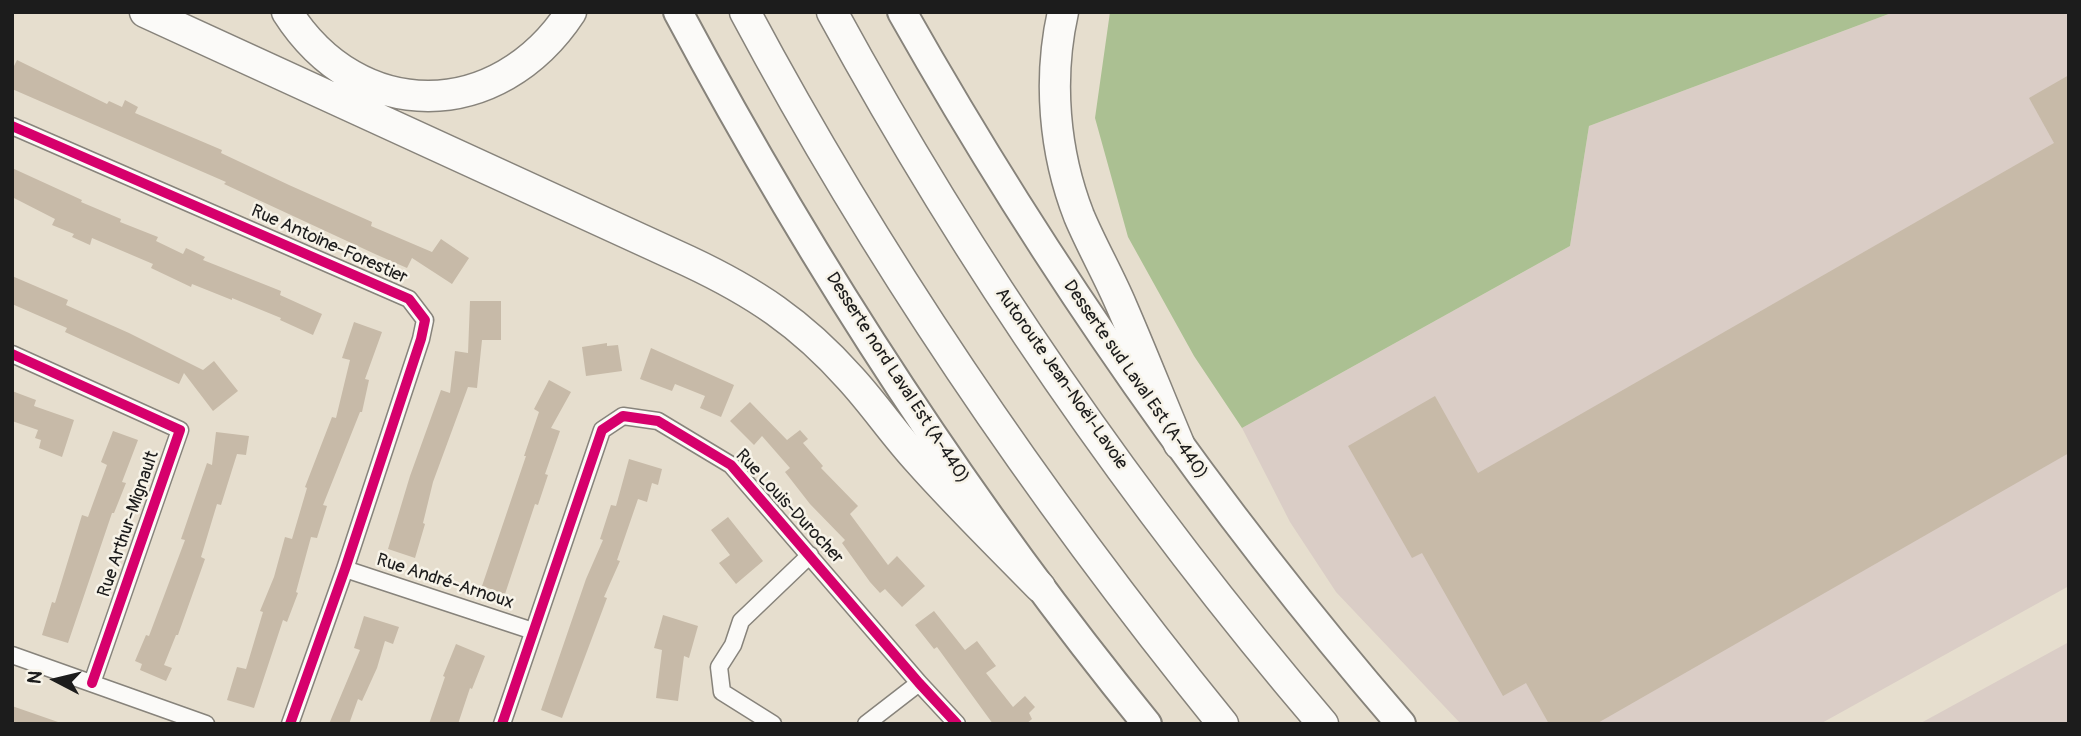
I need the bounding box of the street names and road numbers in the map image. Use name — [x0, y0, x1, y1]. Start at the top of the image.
street label: Rue Antoine-Forestier — [247, 201, 411, 289]
street label: Desserte nord Laval Est (A-440) — [821, 269, 973, 487]
street label: Desserte sud Laval Est (A-440) — [1058, 277, 1212, 483]
street label: Autoroute Jean-Noël-Lavoie — [990, 284, 1132, 474]
street label: Rue Louis-Durocher — [730, 445, 848, 569]
street label: Rue Arthur-Mignault — [94, 448, 164, 600]
street label: Rue André-Arnoux — [374, 550, 516, 614]

